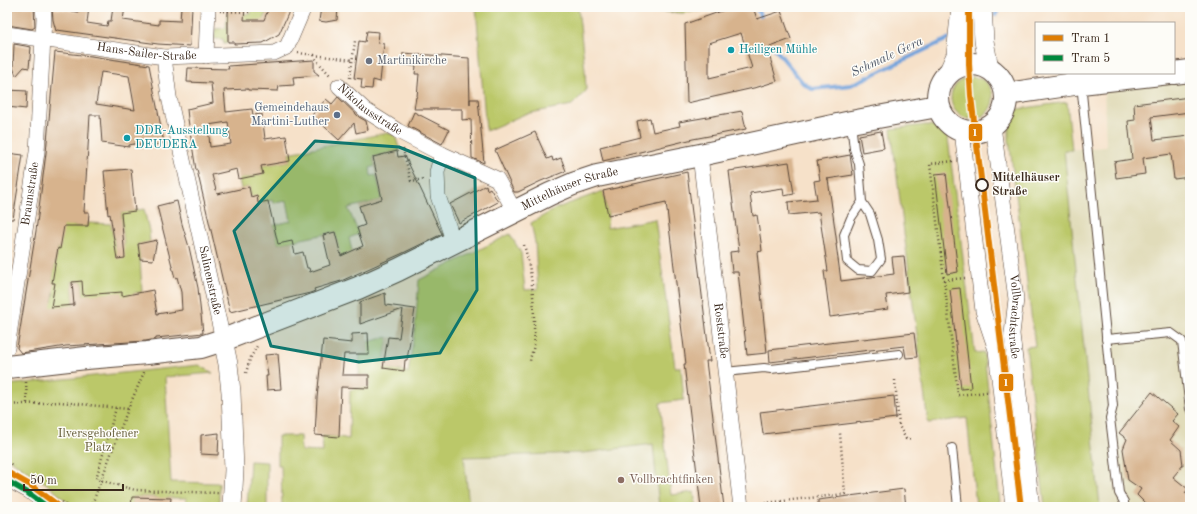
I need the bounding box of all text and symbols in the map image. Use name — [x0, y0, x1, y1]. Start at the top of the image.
legend — [1035, 22, 1175, 74]
text: Tram 1 — [1071, 33, 1110, 45]
water label: Schmale Gera — [849, 35, 925, 79]
street label: Hans-Sailer-Straße — [96, 41, 197, 63]
place label: Heiligen Mühle — [739, 44, 818, 56]
marker: Heiligen Mühle — [726, 45, 736, 55]
text: Tram 5 — [1071, 52, 1110, 65]
place label: Martinikirche — [377, 55, 447, 67]
marker: Martinikirche — [364, 56, 374, 66]
street label: Nikolausstraße — [335, 82, 404, 138]
place label: Gemeindehaus Martini-Luther — [251, 102, 329, 128]
marker: Gemeindehaus Martini-Luther — [332, 110, 342, 120]
line badge: 1 — [968, 123, 983, 142]
place label: DDR-Ausstellung DEUDERA — [135, 125, 229, 151]
text: 1 — [972, 128, 978, 139]
marker: DDR-Ausstellung DEUDERA — [122, 133, 132, 143]
street label: Braunstraße — [20, 161, 41, 226]
street label: Mittelhäuser Straße — [520, 166, 620, 213]
place label: Mittelhäuser Straße — [992, 172, 1060, 198]
marker: Mittelhäuser Straße — [975, 178, 989, 192]
street label: Salinenstraße — [196, 244, 223, 316]
street label: Vollbrachtstraße — [1006, 273, 1022, 360]
street label: Roststraße — [711, 302, 730, 360]
line badge: 1 — [998, 373, 1014, 392]
text: 1 — [1003, 378, 1009, 389]
park label: Ilversgehofener Platz — [58, 428, 138, 454]
scale bar — [24, 466, 123, 492]
text: 50 m — [30, 474, 57, 487]
place label: Vollbrachtfinken — [629, 474, 714, 486]
marker: Vollbrachtfinken — [616, 475, 626, 485]

